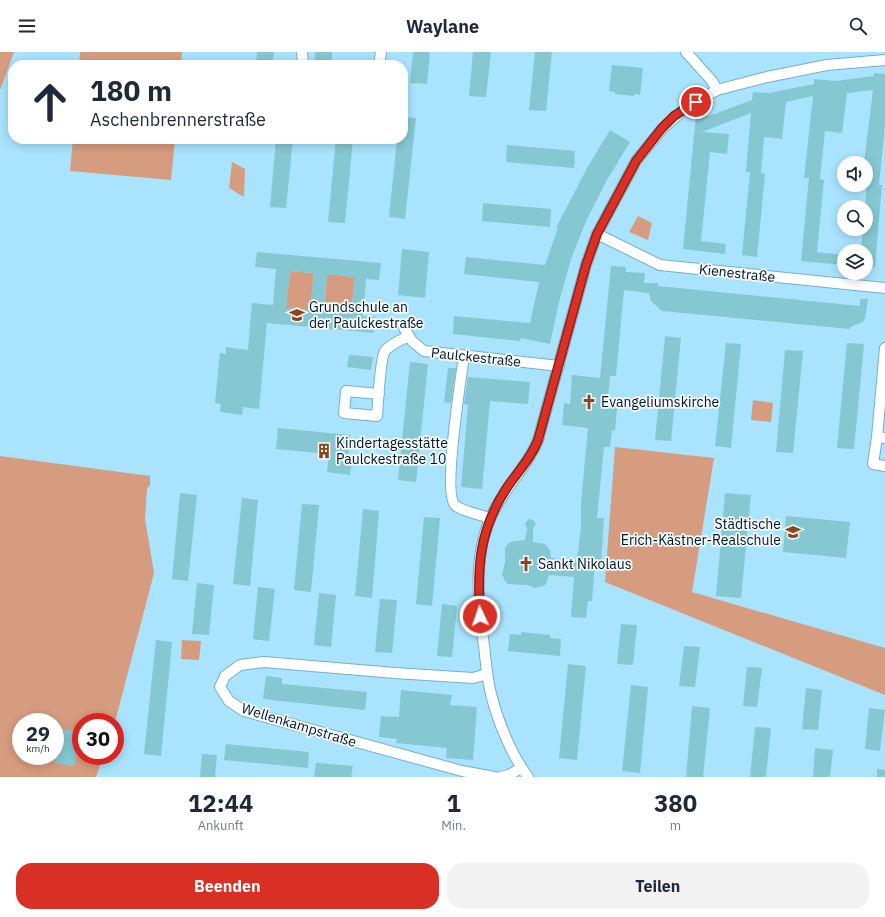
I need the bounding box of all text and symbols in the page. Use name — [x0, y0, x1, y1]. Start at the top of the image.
icon: menu — [16, 15, 38, 37]
text: Waylane — [406, 15, 479, 38]
icon: search — [847, 15, 869, 37]
text: 180 m — [90, 72, 172, 109]
icon: ahead — [24, 76, 76, 128]
pin — [679, 85, 713, 119]
icon: arrive — [685, 91, 707, 113]
text: Aschenbrennerstraße — [90, 108, 266, 131]
map controls — [837, 156, 873, 280]
button: sound — [837, 156, 873, 192]
button: search — [837, 200, 873, 236]
button: layers — [837, 244, 873, 280]
street label: Kienestraße — [698, 260, 776, 286]
place label: Grundschule an der Paulckestraße — [309, 298, 424, 332]
school or university icon: Grundschule an der Paulckestraße — [288, 306, 306, 324]
street label: Paulckestraße — [430, 343, 522, 371]
church icon: Evangeliumskirche — [580, 393, 598, 411]
place label: Evangeliumskirche — [601, 393, 720, 411]
place label: Kindertagesstätte Paulckestraße 10 — [336, 434, 448, 468]
building icon: Kindertagesstätte Paulckestraße 10 — [315, 442, 333, 460]
place label: Städtische Erich-Kästner-Realschule — [621, 515, 781, 549]
school or university icon: Städtische Erich-Kästner-Realschule — [784, 523, 802, 541]
church icon: Sankt Nikolaus — [517, 555, 535, 573]
place label: Sankt Nikolaus — [538, 555, 632, 573]
position arrow — [459, 595, 501, 637]
street label: Wellenkampstraße — [239, 699, 359, 751]
speed limit sign: 30 — [72, 713, 124, 765]
text: 29 — [26, 720, 50, 747]
text: km/h — [26, 742, 50, 755]
text: 12:44 — [188, 787, 253, 819]
text: 1 — [446, 787, 461, 819]
text: 380 — [654, 787, 697, 819]
text: Ankunft — [198, 817, 244, 834]
text: Min. — [441, 817, 466, 834]
text: m — [670, 817, 681, 834]
button: Beenden — [16, 863, 439, 909]
button: Teilen — [447, 863, 869, 909]

